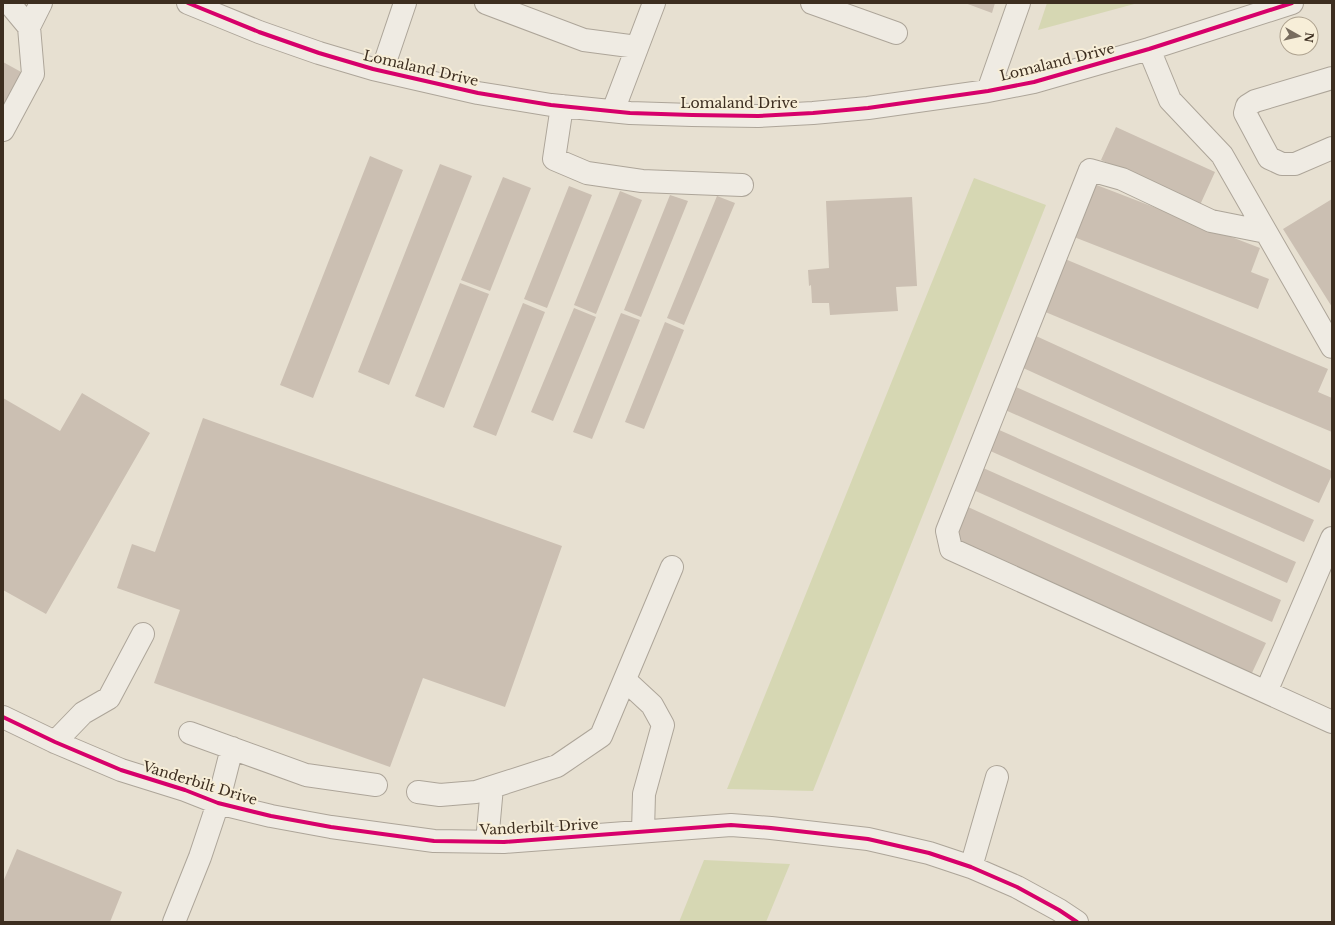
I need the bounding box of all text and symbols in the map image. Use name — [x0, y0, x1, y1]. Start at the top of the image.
north arrow — [1279, 16, 1319, 56]
text: N — [1301, 31, 1317, 44]
street label: Lomaland Drive — [998, 39, 1116, 85]
street label: Lomaland Drive — [362, 46, 480, 90]
street label: Lomaland Drive — [680, 94, 798, 112]
street label: Vanderbilt Drive — [140, 757, 260, 809]
street label: Vanderbilt Drive — [478, 815, 599, 839]

